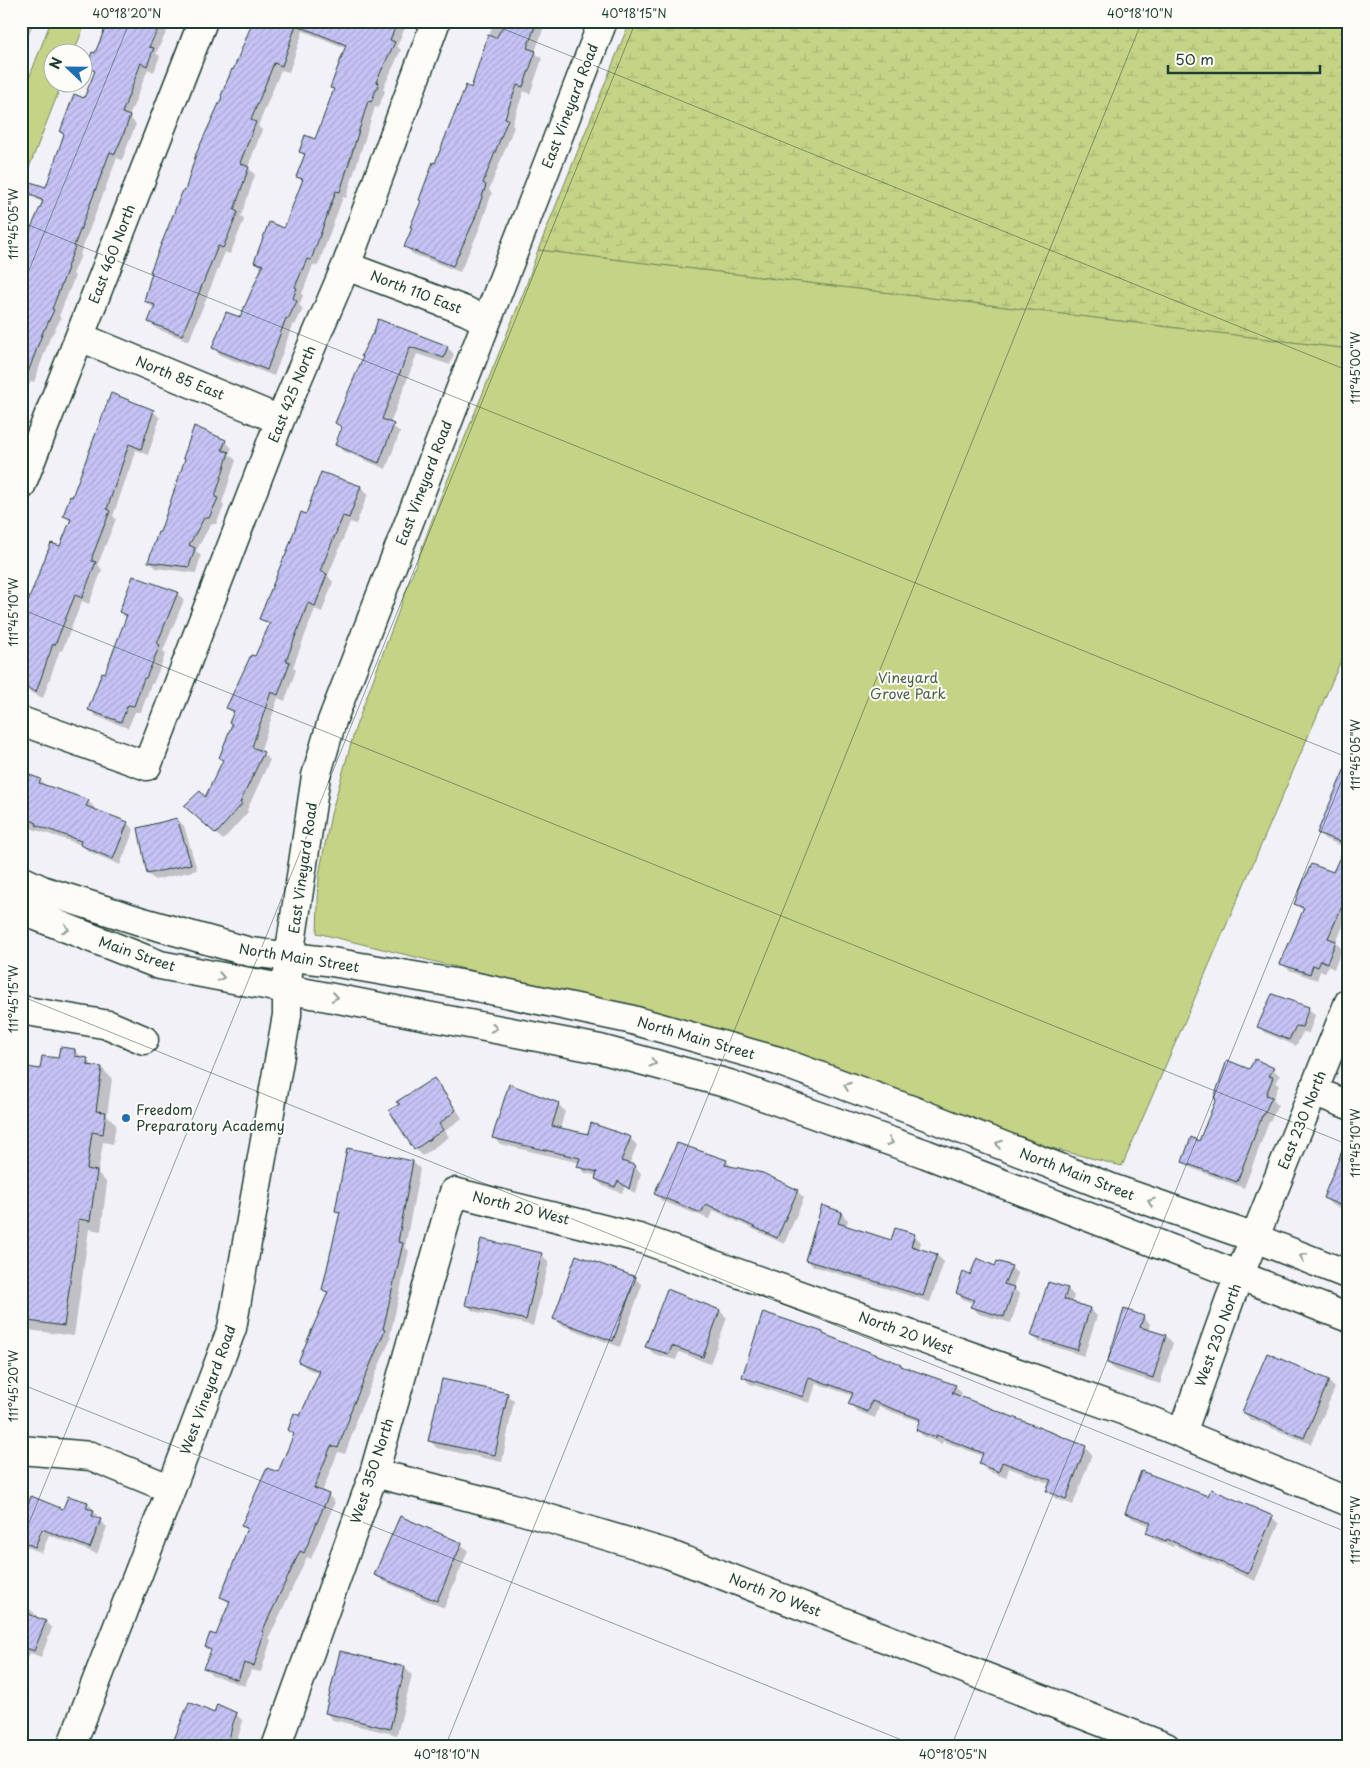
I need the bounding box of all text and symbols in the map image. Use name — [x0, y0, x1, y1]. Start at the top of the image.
text: 40°18'20"N — [92, 4, 162, 22]
text: 40°18'15"N — [601, 4, 667, 22]
text: 40°18'10"N — [1107, 4, 1173, 22]
street label: East Vineyard Road — [536, 40, 603, 171]
north arrow — [42, 42, 92, 92]
scale bar — [1168, 42, 1320, 74]
text: 50 m — [1175, 47, 1214, 70]
text: N — [44, 54, 67, 72]
text: 111°45'05"W — [4, 188, 22, 260]
street label: East 460 North — [83, 201, 140, 307]
street label: North 110 East — [367, 264, 465, 319]
text: 111°45'00"W — [1346, 331, 1364, 404]
street label: East 425 North — [262, 342, 321, 446]
street label: North 85 East — [133, 350, 228, 405]
street label: East Vineyard Road — [390, 417, 457, 548]
text: 111°45'10"W — [4, 577, 22, 647]
park label: Vineyard Grove Park — [870, 667, 946, 704]
text: 111°45'05"W — [1346, 719, 1364, 791]
street label: East Vineyard Road — [283, 801, 322, 935]
one-way arrow — [62, 923, 70, 933]
street label: Main Street — [96, 931, 179, 977]
street label: North Main Street — [237, 938, 361, 977]
text: 111°45'15"W — [4, 964, 22, 1033]
one-way arrow — [217, 971, 226, 981]
one-way arrow — [330, 992, 339, 1002]
street label: North Main Street — [635, 1011, 758, 1064]
one-way arrow — [490, 1022, 499, 1033]
one-way arrow — [648, 1057, 657, 1068]
street label: East 230 North — [1272, 1067, 1331, 1172]
one-way arrow — [843, 1082, 852, 1092]
place label: Freedom Preparatory Academy — [136, 1099, 285, 1136]
text: 111°45'10"W — [1346, 1108, 1364, 1178]
marker: Freedom Preparatory Academy — [120, 1112, 132, 1124]
one-way arrow — [885, 1136, 894, 1146]
one-way arrow — [995, 1140, 1004, 1150]
street label: North Main Street — [1017, 1142, 1138, 1205]
street label: North 20 West — [470, 1185, 572, 1230]
one-way arrow — [1147, 1197, 1155, 1207]
one-way arrow — [1300, 1253, 1308, 1263]
street label: West 230 North — [1189, 1280, 1246, 1389]
street label: North 20 West — [856, 1306, 957, 1360]
street label: West Vineyard Road — [174, 1322, 241, 1458]
text: 111°45'20"W — [4, 1349, 22, 1422]
street label: West 350 North — [345, 1415, 398, 1526]
text: 111°45'15"W — [1346, 1495, 1364, 1564]
street label: North 70 West — [726, 1567, 825, 1622]
text: 40°18'10"N — [414, 1745, 480, 1763]
text: 40°18'05"N — [919, 1745, 987, 1763]

